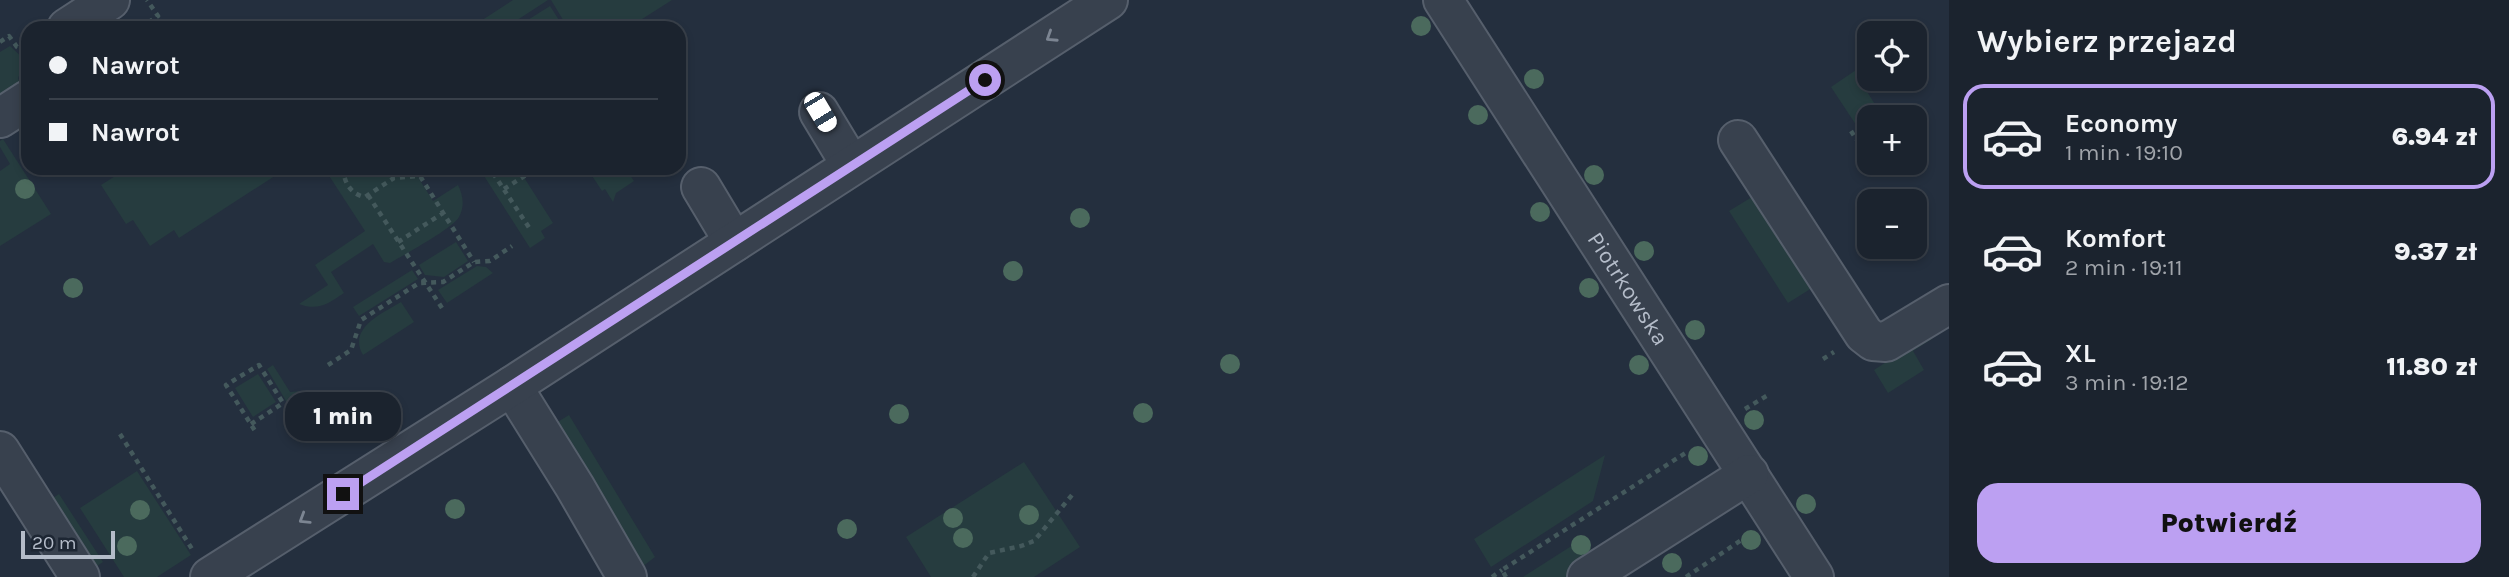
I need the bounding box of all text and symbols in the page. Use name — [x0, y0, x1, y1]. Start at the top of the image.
map controls — [1857, 21, 1927, 259]
button: locate — [1857, 21, 1927, 91]
text: Wybierz przejazd — [1977, 23, 2237, 60]
one-way arrow — [1046, 29, 1059, 41]
text: Nawrot — [91, 50, 180, 81]
route start — [969, 64, 1001, 96]
car — [801, 89, 840, 135]
button: + — [1857, 105, 1927, 175]
icon: car — [1981, 105, 2044, 168]
text: Economy — [2065, 108, 2177, 139]
text: Nawrot — [91, 117, 180, 148]
text: 6.94 zł — [2392, 121, 2477, 152]
text: 1 min · 19:10 — [2065, 139, 2183, 166]
button: − — [1857, 189, 1927, 259]
icon: car — [1981, 220, 2044, 283]
text: Komfort — [2065, 223, 2166, 254]
street label: Piotrkowska — [1582, 227, 1674, 350]
text: 9.37 zł — [2394, 236, 2477, 267]
text: 2 min · 19:11 — [2065, 254, 2183, 281]
icon: car — [1981, 335, 2044, 398]
text: XL — [2065, 338, 2096, 369]
text: 11.80 zł — [2386, 351, 2477, 382]
text: 3 min · 19:12 — [2065, 369, 2189, 396]
callout: 1 min — [285, 392, 401, 442]
text: 1 min — [313, 403, 373, 430]
route end — [327, 478, 359, 510]
button: Potwierdź — [1977, 483, 2481, 563]
one-way arrow — [299, 511, 312, 524]
scale bar — [21, 528, 116, 560]
text: 20 m — [32, 532, 77, 554]

